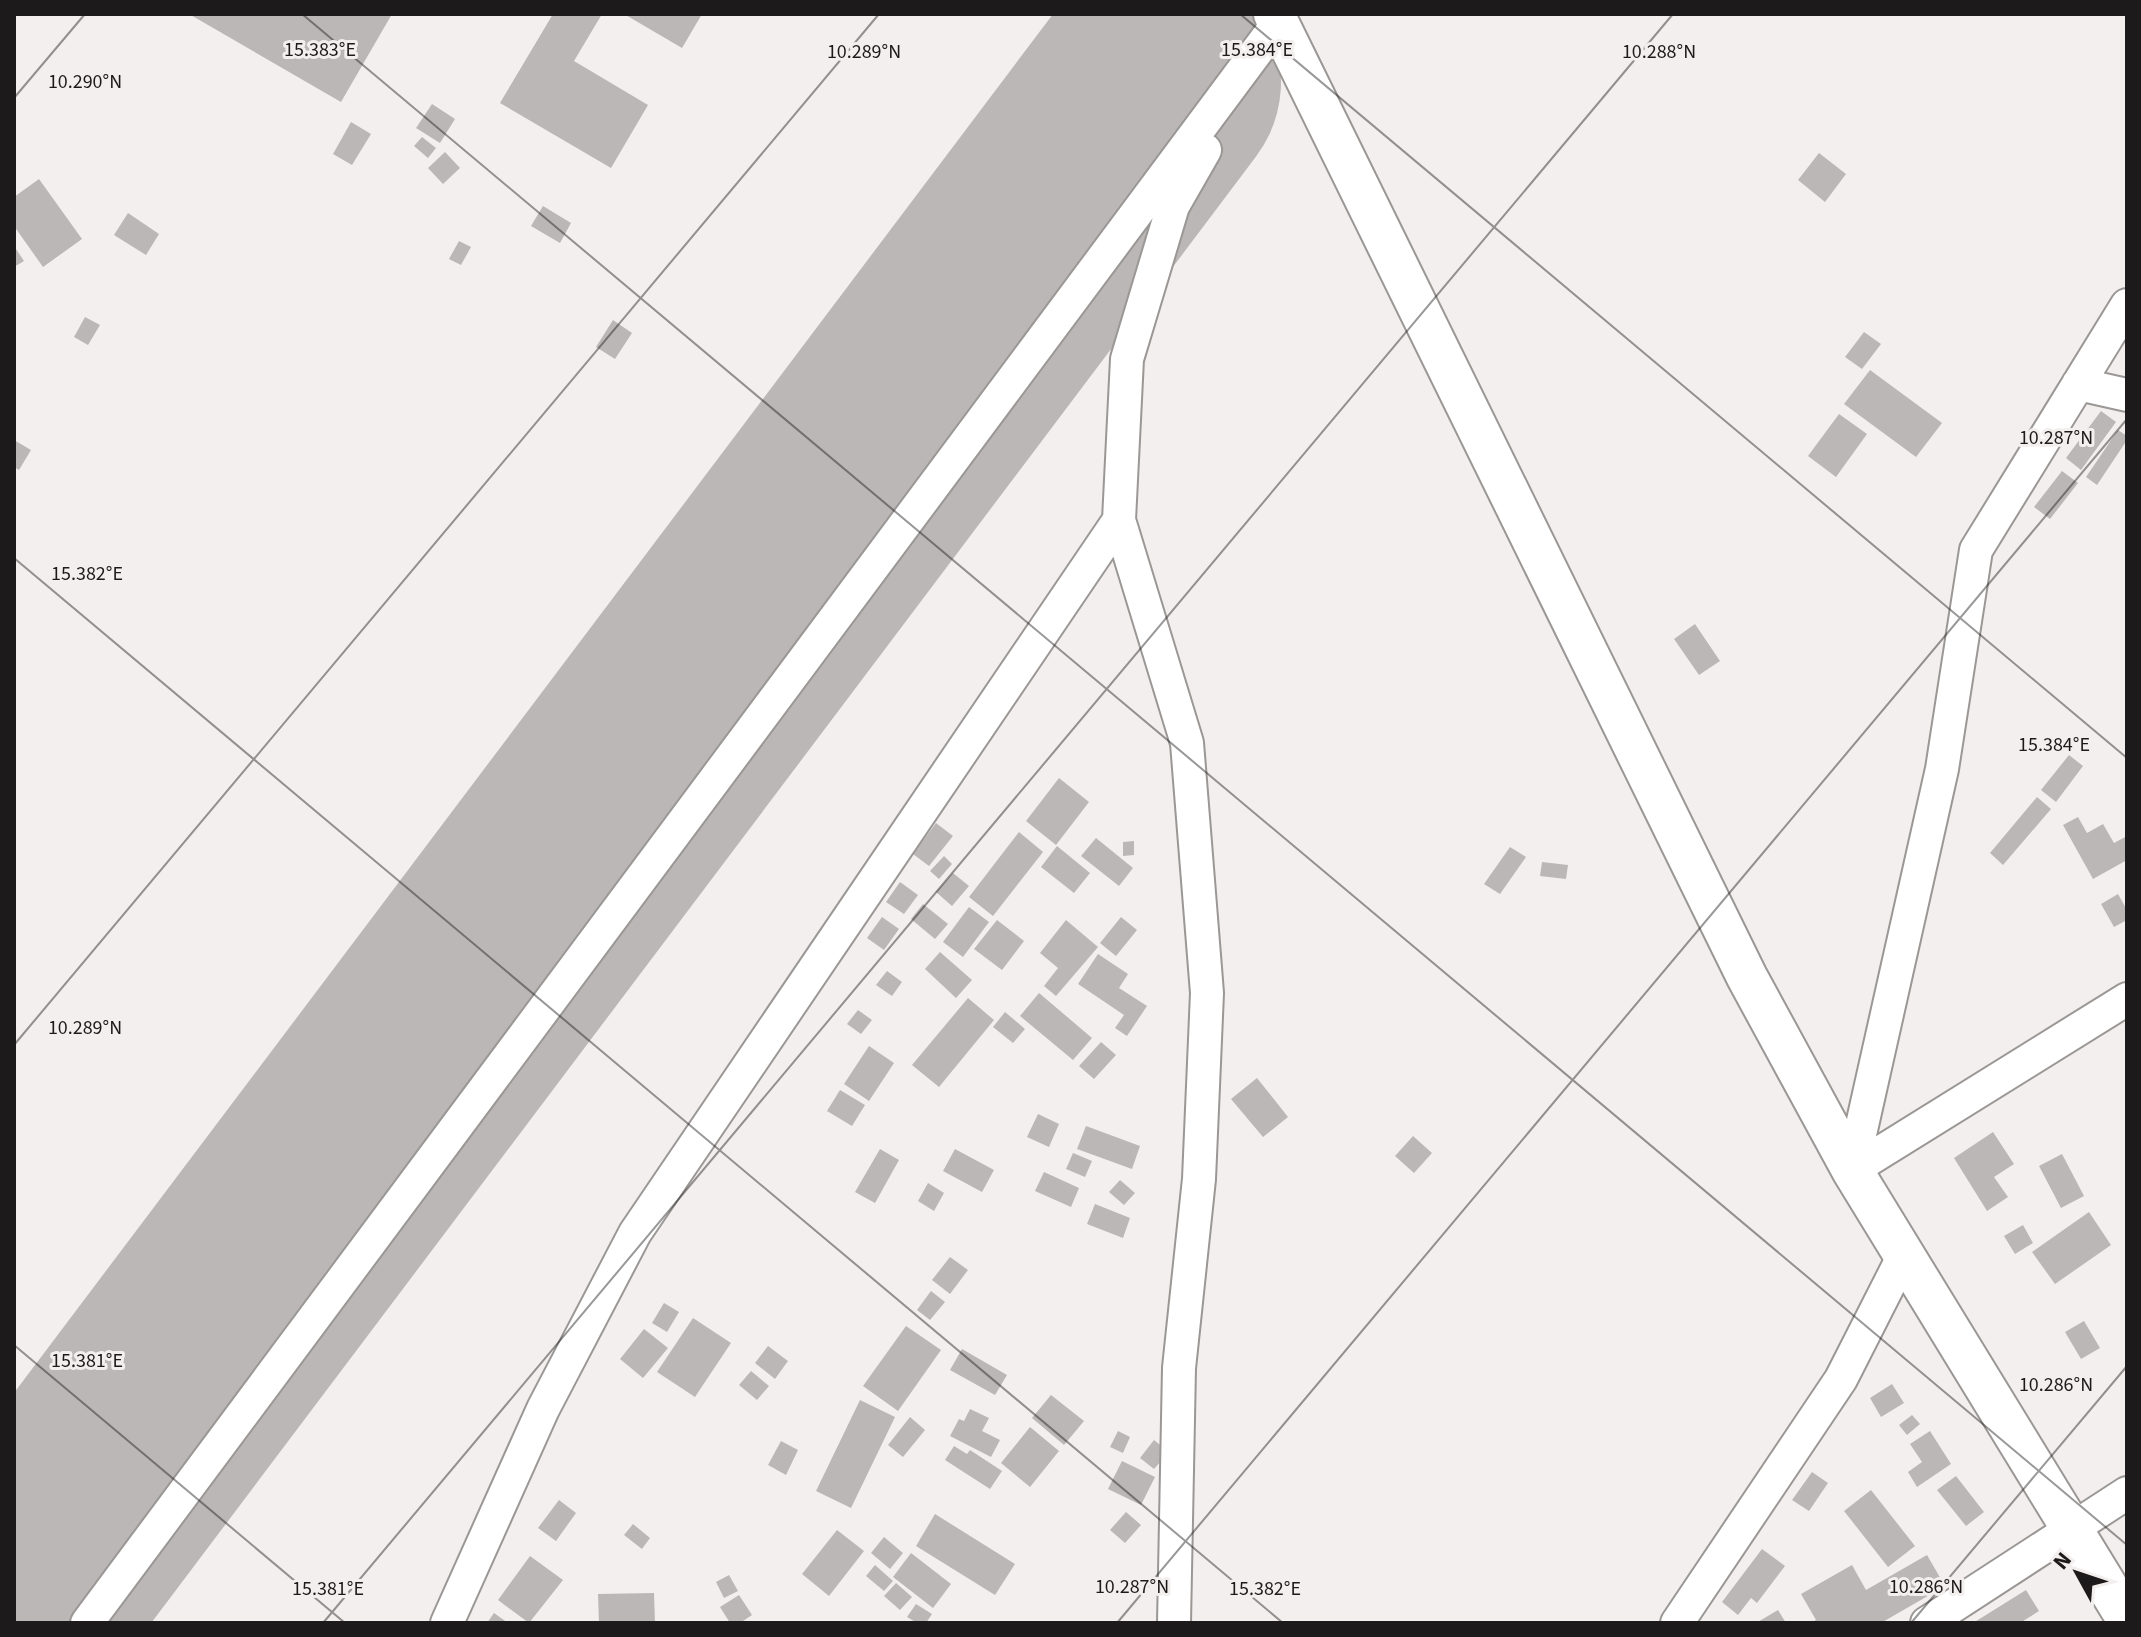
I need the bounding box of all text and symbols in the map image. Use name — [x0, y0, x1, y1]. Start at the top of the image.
text: 15.383°E — [284, 36, 356, 64]
text: 15.384°E — [1221, 36, 1293, 64]
text: 10.289°N — [827, 38, 901, 66]
text: 10.288°N — [1622, 38, 1696, 66]
text: 10.290°N — [48, 68, 122, 96]
text: 10.287°N — [2019, 424, 2093, 452]
text: 15.382°E — [51, 560, 123, 588]
text: 15.384°E — [2018, 731, 2090, 759]
text: 10.289°N — [48, 1014, 122, 1042]
text: 15.381°E — [51, 1347, 123, 1375]
text: 10.286°N — [2019, 1371, 2093, 1399]
north arrow — [2037, 1533, 2117, 1613]
text: N — [2045, 1545, 2079, 1577]
text: 10.287°N — [1095, 1573, 1169, 1601]
text: 10.286°N — [1889, 1573, 1963, 1601]
text: 15.381°E — [292, 1575, 364, 1603]
text: 15.382°E — [1229, 1575, 1301, 1603]

